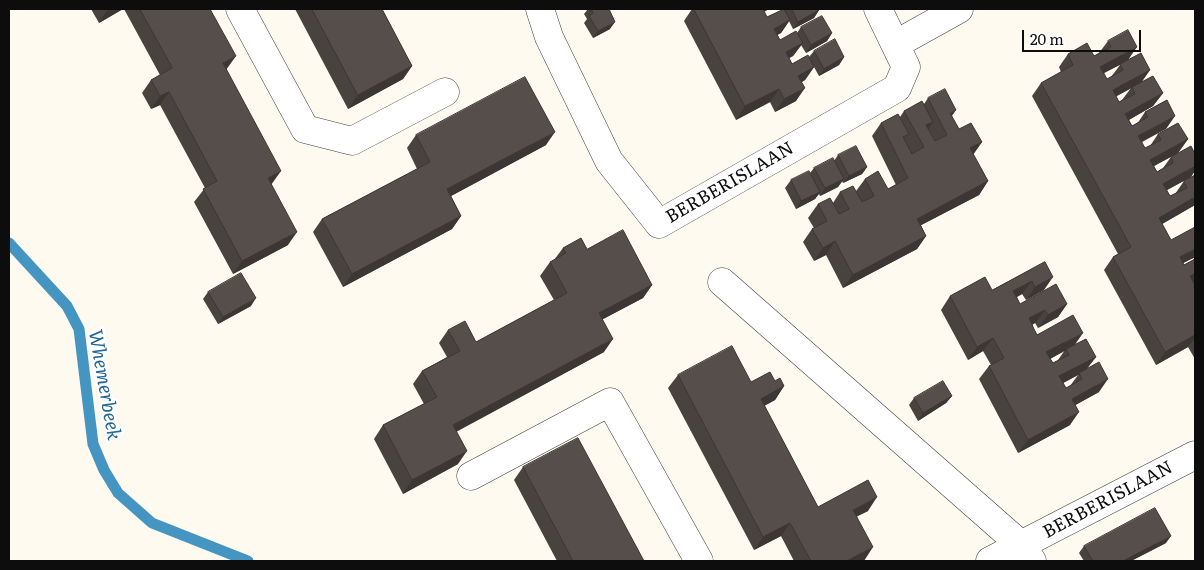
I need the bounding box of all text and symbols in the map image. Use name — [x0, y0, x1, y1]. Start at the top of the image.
scale bar — [1024, 20, 1143, 52]
text: 20 m — [1030, 27, 1064, 50]
street label: BERBERISLAAN — [662, 138, 798, 228]
water label: Whemerbeek — [83, 328, 125, 442]
street label: BERBERISLAAN — [1039, 457, 1177, 543]

